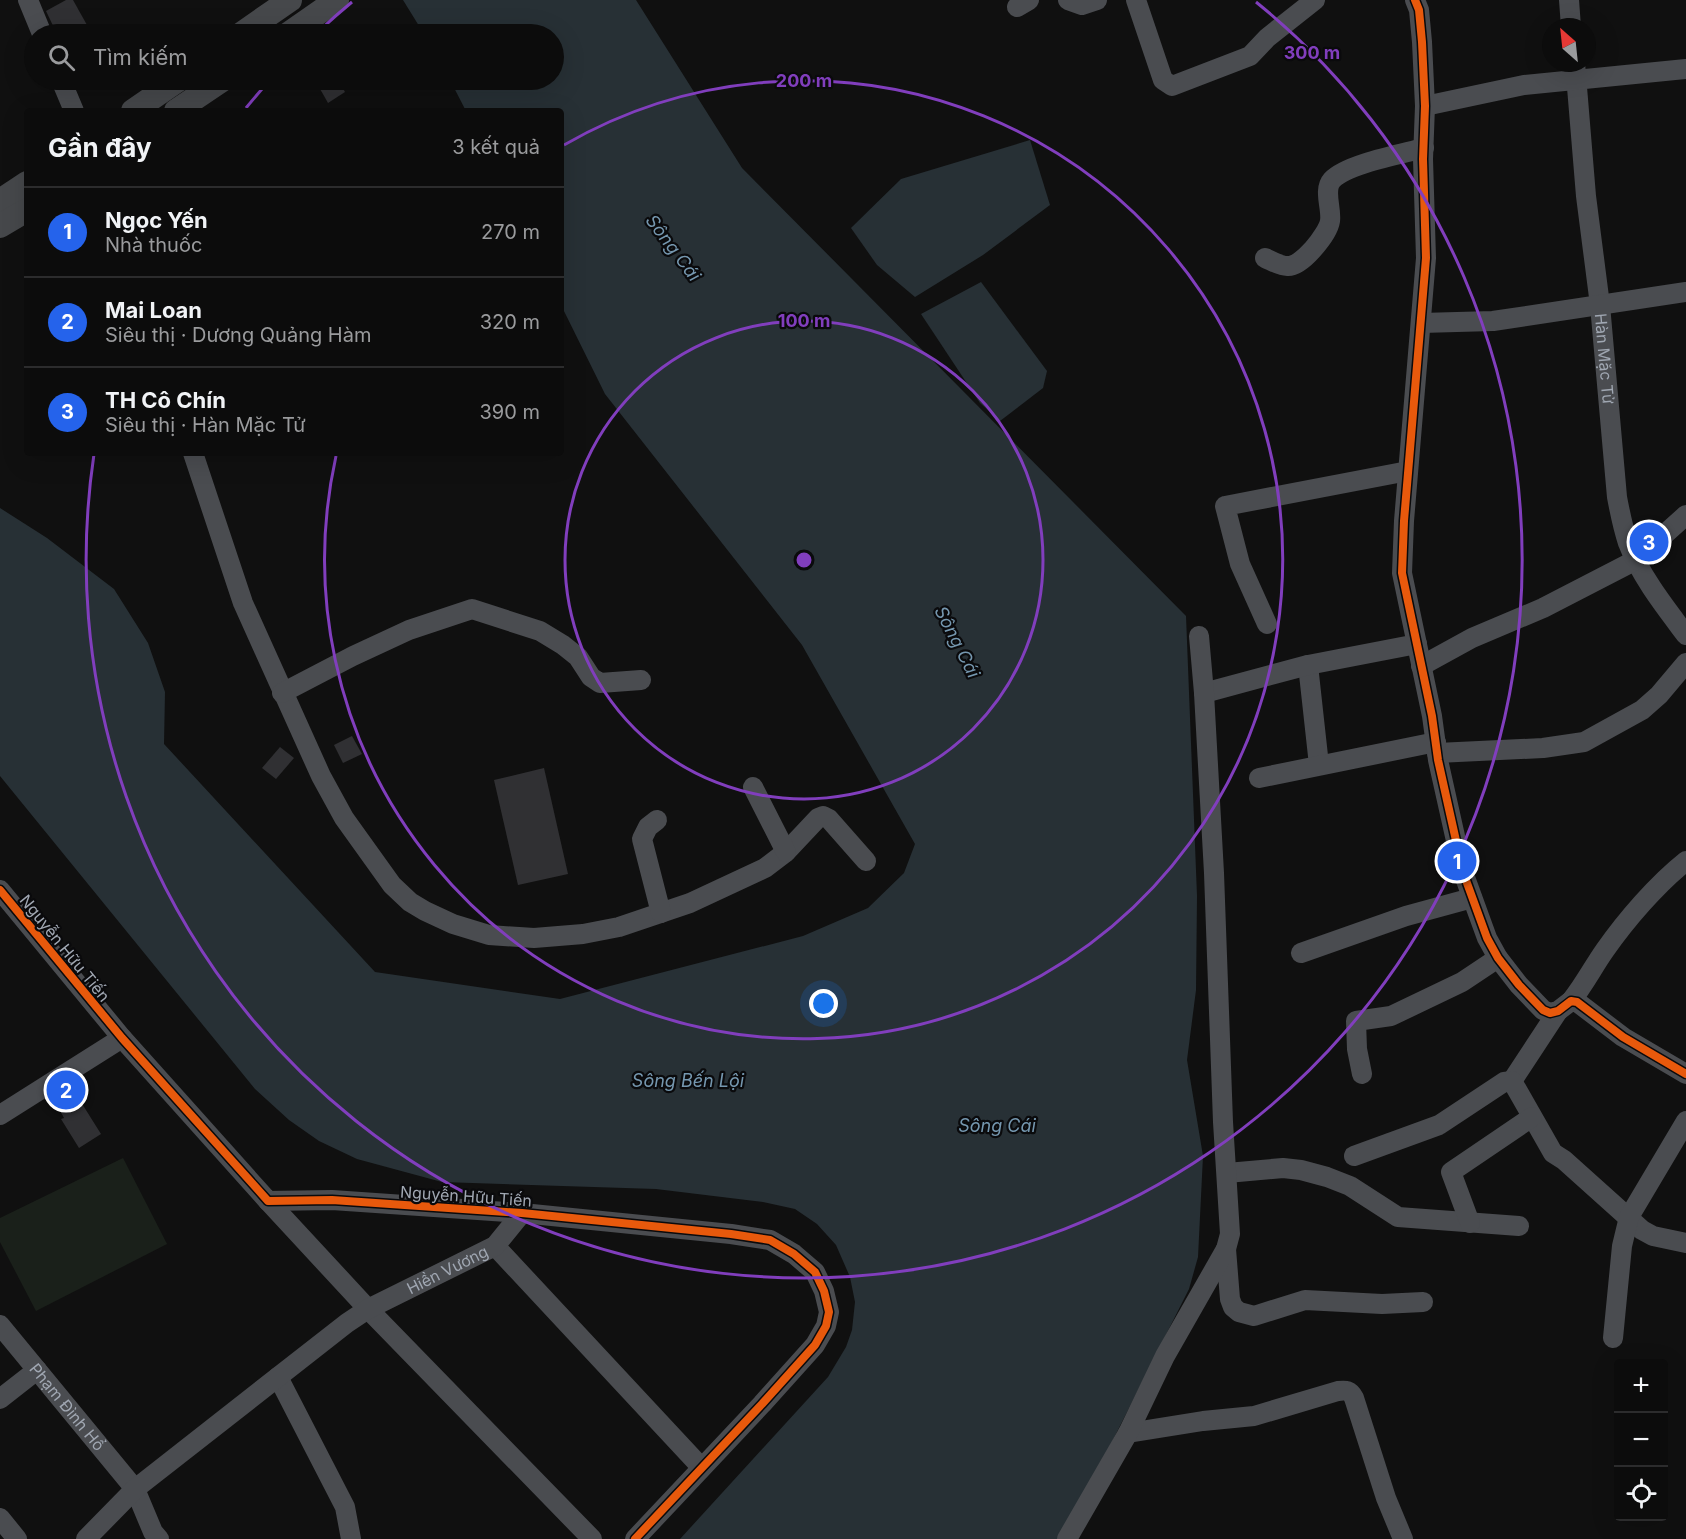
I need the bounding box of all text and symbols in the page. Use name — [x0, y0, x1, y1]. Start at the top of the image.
north arrow — [1542, 18, 1596, 72]
search box — [24, 24, 564, 90]
icon: search — [45, 41, 78, 74]
text: 300 m — [1284, 42, 1340, 63]
text: Tìm kiếm — [93, 44, 188, 70]
text: 200 m — [776, 70, 832, 91]
text: Gần đây — [48, 132, 152, 163]
text: 3 kết quả — [452, 135, 540, 159]
text: Ngọc Yến — [105, 207, 208, 233]
water label: Sông Cái — [642, 210, 706, 286]
text: 1 — [63, 220, 72, 244]
text: 270 m — [481, 220, 540, 244]
text: Nhà thuốc — [105, 233, 202, 257]
text: Mai Loan — [105, 297, 202, 323]
text: 2 — [61, 310, 74, 334]
text: 320 m — [480, 310, 540, 334]
text: 100 m — [778, 310, 830, 331]
street label: Hàn Mặc Tử — [1591, 312, 1619, 405]
text: Siêu thị · Dương Quảng Hàm — [105, 323, 371, 347]
text: TH Cô Chín — [105, 387, 226, 413]
text: 3 — [61, 400, 74, 424]
text: 390 m — [479, 400, 540, 424]
text: Siêu thị · Hàn Mặc Tử — [105, 413, 306, 437]
pin: 3 — [1630, 520, 1668, 564]
centre of rings — [794, 550, 814, 570]
water label: Sông Cái — [930, 602, 985, 682]
pin: 1 — [1438, 838, 1476, 884]
street label: Nguyễn Hữu Tiến — [16, 890, 114, 1006]
your location — [809, 989, 838, 1018]
pin: 2 — [46, 1068, 86, 1112]
water label: Sông Bến Lội — [632, 1070, 745, 1091]
water label: Sông Cái — [958, 1115, 1036, 1136]
street label: Nguyễn Hữu Tiến — [399, 1181, 533, 1211]
street label: Hiền Vương — [403, 1241, 491, 1298]
street label: Phạm Đình Hổ — [25, 1359, 109, 1455]
map controls — [1614, 1359, 1668, 1521]
button: + — [1614, 1359, 1668, 1413]
button: − — [1614, 1413, 1668, 1467]
button: locate — [1614, 1467, 1668, 1521]

